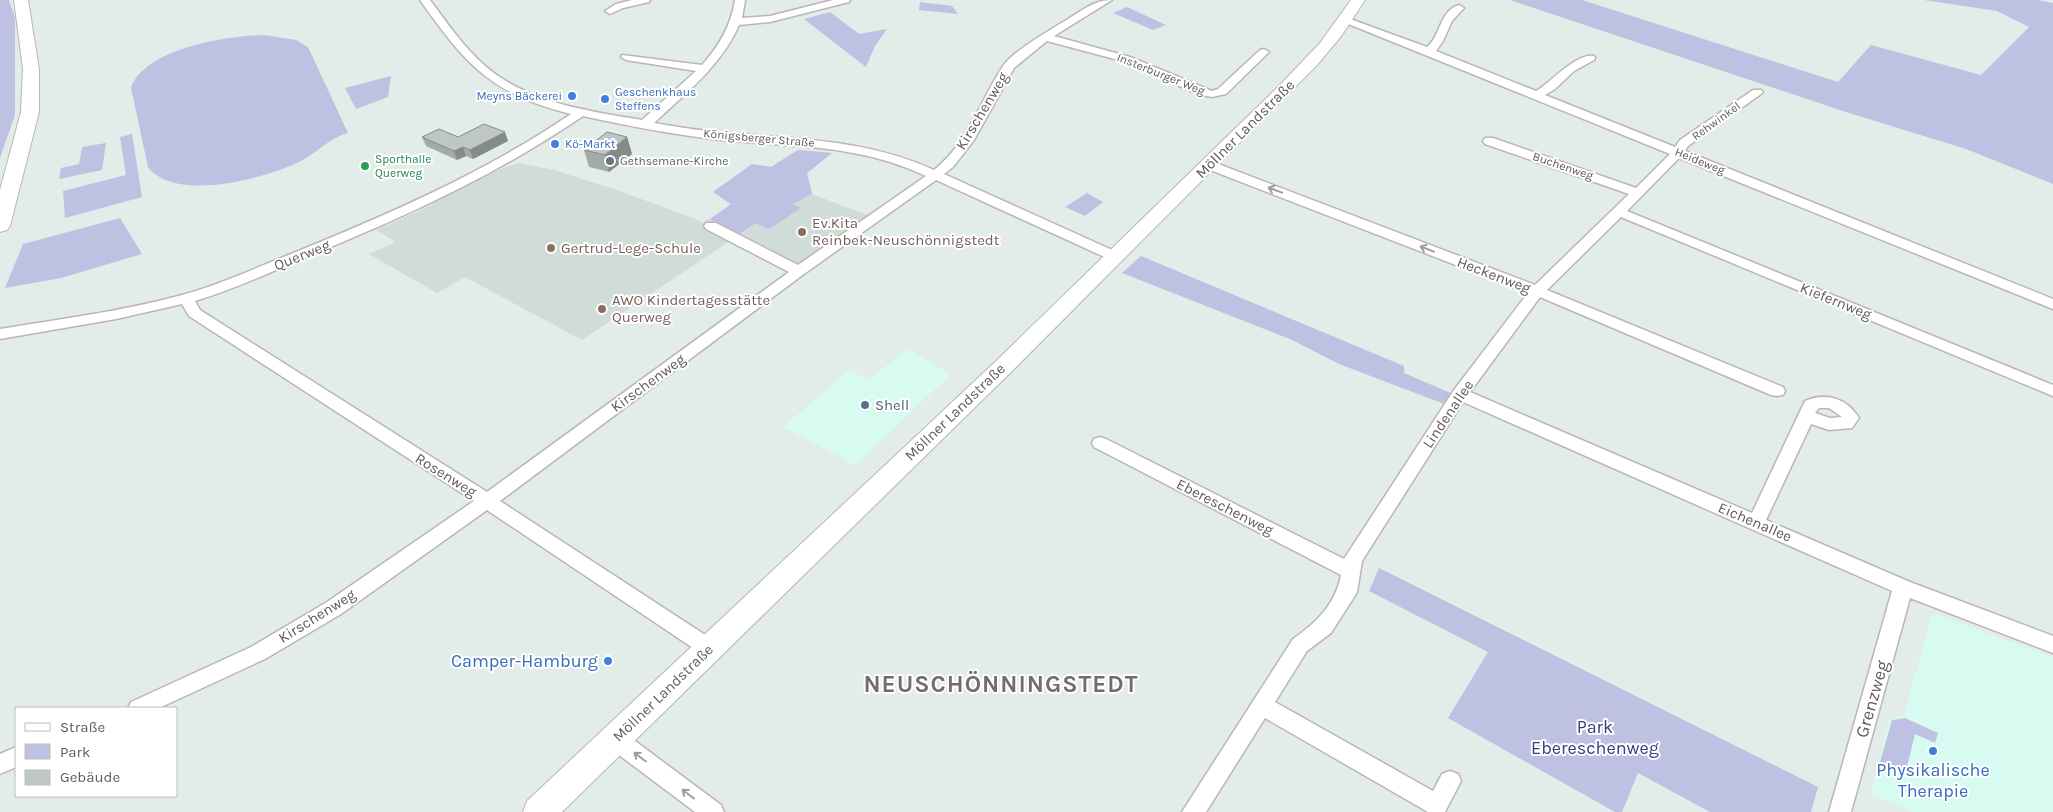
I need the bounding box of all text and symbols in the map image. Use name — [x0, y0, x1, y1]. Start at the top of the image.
street label: Insterburger Weg — [1115, 50, 1207, 98]
street label: Kirschenweg — [952, 68, 1013, 153]
street label: Möllner Landstraße — [1192, 76, 1298, 182]
place label: Geschenkhaus Steffens — [615, 85, 696, 113]
place label: Meyns Bäckerei — [476, 89, 562, 103]
marker: Meyns Bäckerei — [566, 90, 578, 102]
marker: Geschenkhaus Steffens — [599, 93, 611, 105]
street label: Rehwinkel — [1689, 99, 1743, 143]
street label: Königsberger Straße — [703, 126, 815, 150]
place label: Kö-Markt — [565, 137, 616, 151]
marker: Kö-Markt — [549, 138, 561, 150]
street label: Heideweg — [1673, 145, 1727, 177]
street label: Buchenweg — [1531, 149, 1595, 183]
place label: Sporthalle Querweg — [375, 152, 431, 180]
place label: Gethsemane-Kirche — [620, 154, 728, 168]
marker: Gethsemane-Kirche — [604, 155, 616, 167]
marker: Sporthalle Querweg — [359, 160, 371, 172]
one-way arrow — [1268, 185, 1283, 194]
place label: Ev.Kita Reinbek-Neuschönnigstedt — [812, 214, 1000, 249]
marker: Ev.Kita Reinbek-Neuschönnigstedt — [796, 226, 808, 238]
street label: Querweg — [271, 235, 333, 274]
place label: Gertrud-Lege-Schule — [561, 239, 701, 257]
marker: Gertrud-Lege-Schule — [545, 242, 557, 254]
one-way arrow — [1419, 244, 1435, 253]
street label: Heckenweg — [1454, 253, 1534, 298]
street label: Kiefernweg — [1798, 278, 1875, 324]
place label: AWO Kindertagesstätte Querweg — [612, 291, 770, 326]
marker: AWO Kindertagesstätte Querweg — [596, 303, 608, 315]
street label: Kirschenweg — [607, 350, 689, 416]
street label: Möllner Landstraße — [901, 360, 1009, 464]
street label: Lindenallee — [1419, 377, 1477, 451]
place label: Shell — [875, 396, 909, 414]
marker: Shell — [859, 399, 871, 411]
street label: Rosenweg — [412, 449, 481, 501]
street label: Ebereschenweg — [1173, 475, 1277, 539]
street label: Eichenallee — [1715, 498, 1795, 546]
street label: Kirschenweg — [275, 585, 359, 647]
street label: Möllner Landstraße — [609, 641, 717, 745]
place label: Camper-Hamburg — [451, 650, 598, 672]
marker: Camper-Hamburg — [602, 655, 614, 667]
street label: Grenzweg — [1851, 658, 1893, 740]
district label: NEUSCHÖNNINGSTEDT — [863, 670, 1139, 698]
legend — [15, 707, 178, 797]
park label: Park Ebereschenweg — [1531, 716, 1659, 759]
text: Straße — [60, 718, 105, 736]
text: Park — [60, 743, 90, 761]
marker: Physikalische Therapie — [1927, 745, 1939, 757]
one-way arrow — [634, 752, 647, 763]
place label: Physikalische Therapie — [1876, 759, 1990, 802]
text: Gebäude — [60, 768, 120, 786]
one-way arrow — [681, 789, 695, 799]

